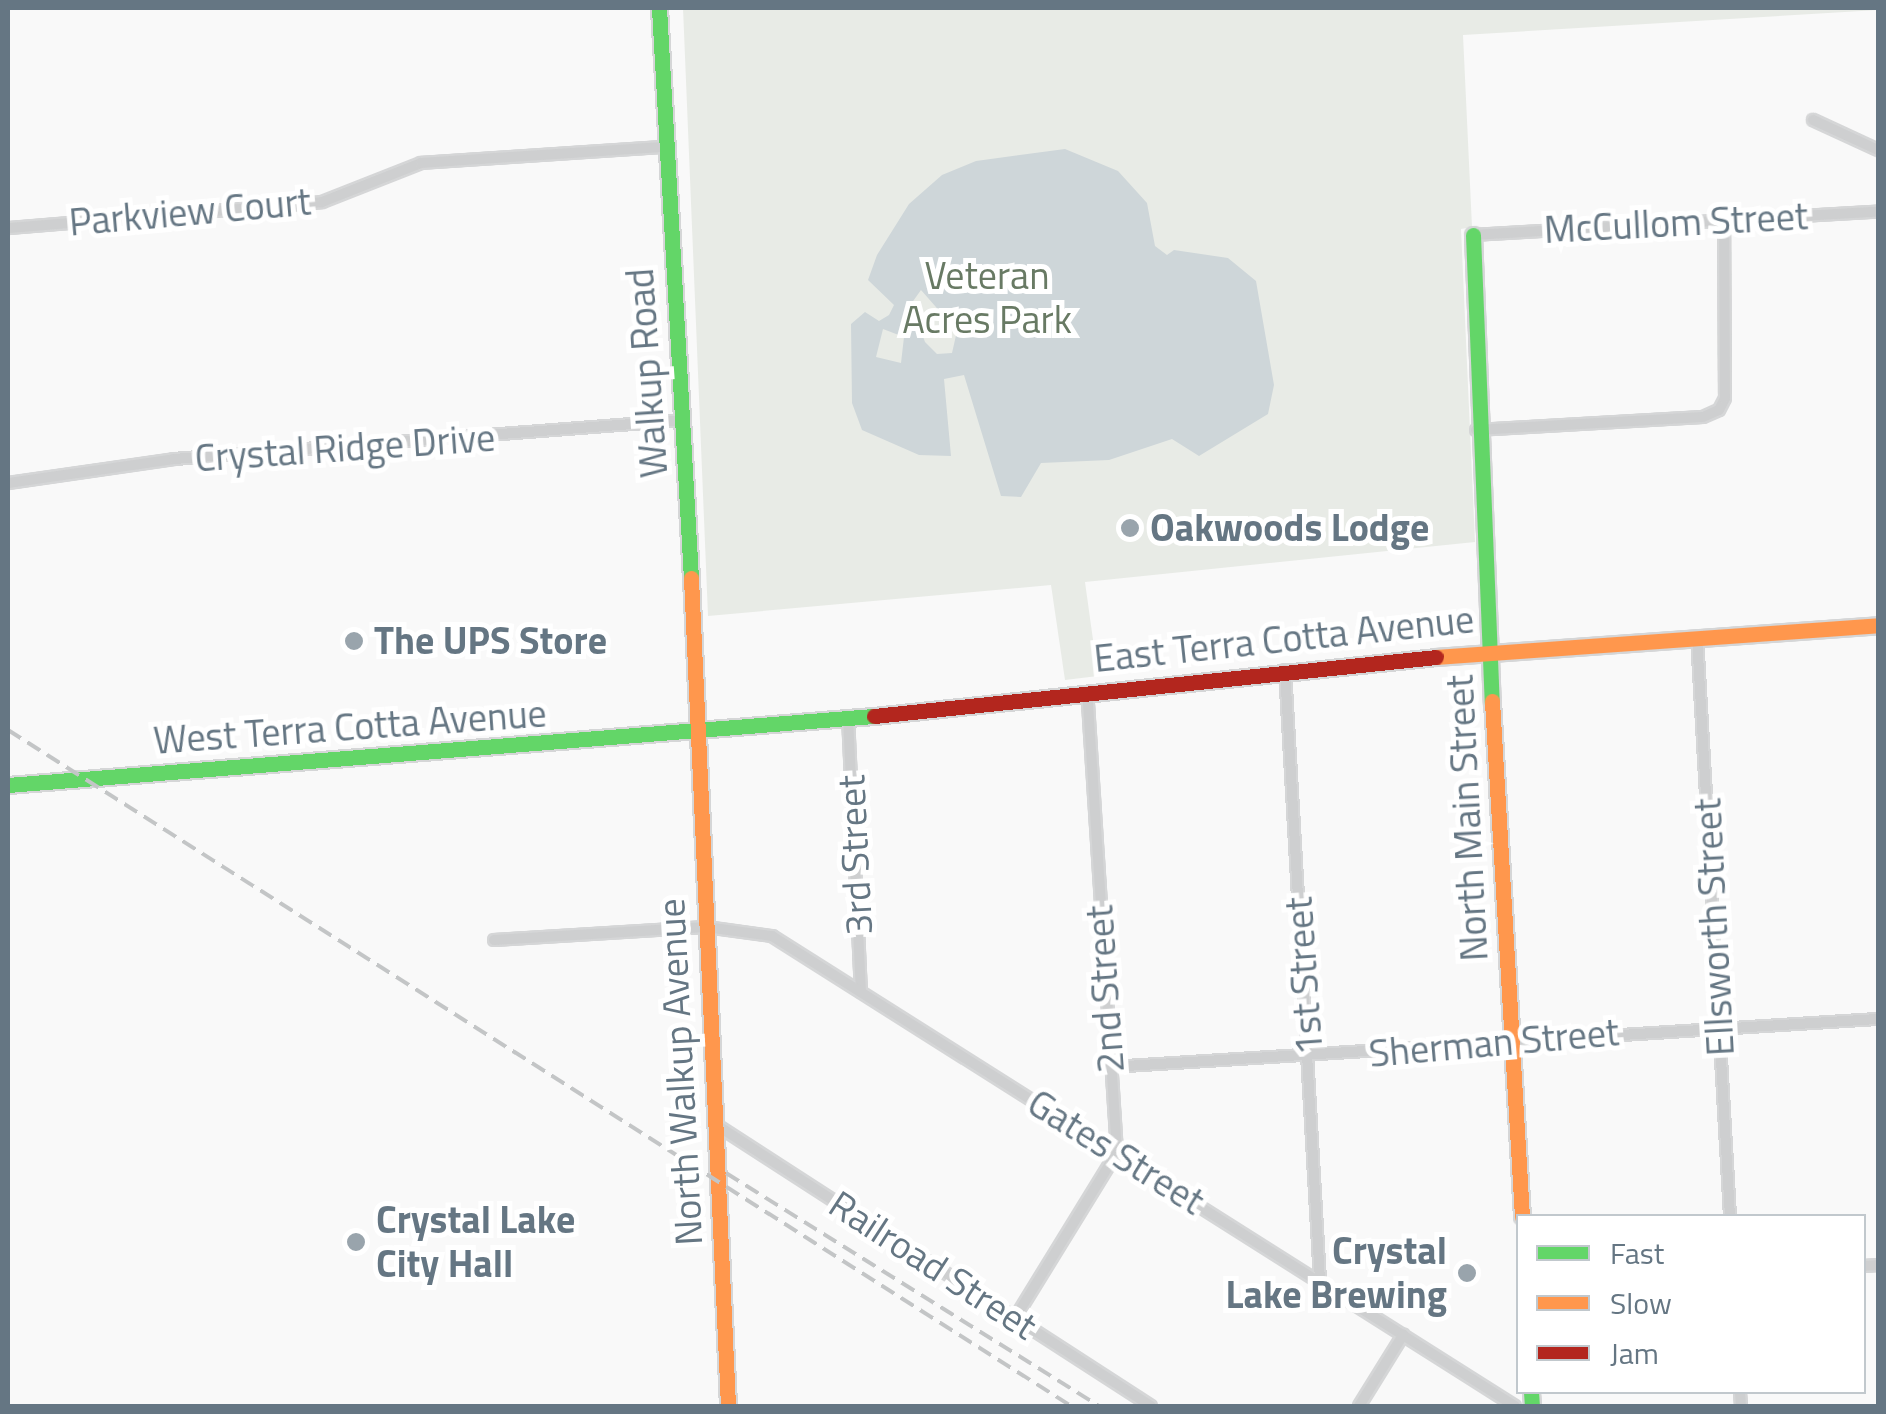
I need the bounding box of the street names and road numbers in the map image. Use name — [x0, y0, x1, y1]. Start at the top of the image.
street label: Parkview Court — [67, 179, 313, 245]
street label: McCullom Street — [1543, 193, 1809, 253]
street label: Walkup Road — [617, 267, 677, 479]
street label: Crystal Ridge Drive — [193, 415, 497, 481]
street label: East Terra Cotta Avenue — [1092, 596, 1476, 682]
street label: North Main Street — [1437, 674, 1497, 962]
street label: West Terra Cotta Avenue — [152, 691, 548, 763]
street label: 3rd Street — [828, 774, 882, 936]
street label: Ellsworth Street — [1684, 797, 1744, 1057]
street label: 1st Street — [1276, 895, 1332, 1057]
street label: North Walkup Avenue — [648, 897, 712, 1247]
street label: 2nd Street — [1076, 904, 1134, 1074]
street label: Sherman Street — [1367, 1009, 1621, 1077]
street label: Gates Street — [1020, 1080, 1212, 1224]
street label: Railroad Street — [821, 1181, 1045, 1349]

